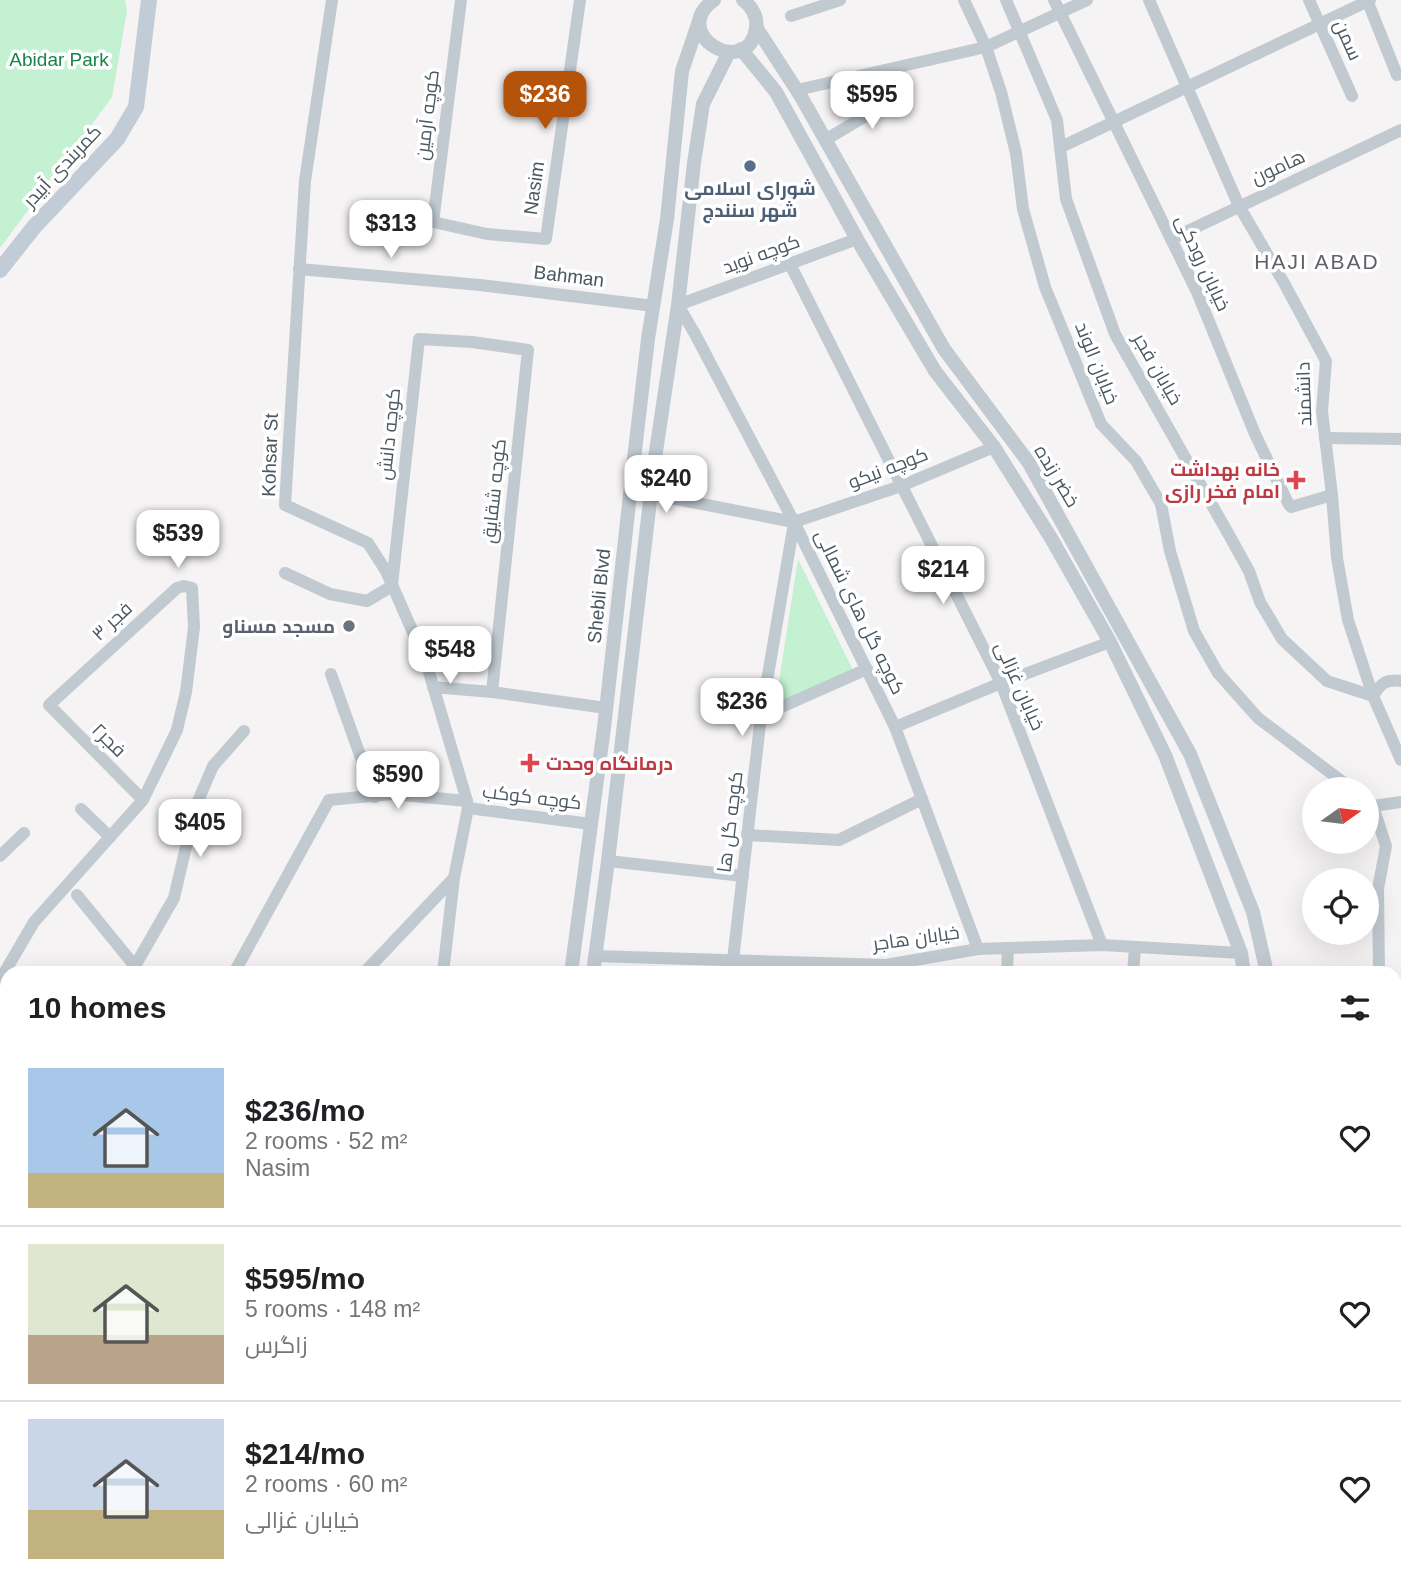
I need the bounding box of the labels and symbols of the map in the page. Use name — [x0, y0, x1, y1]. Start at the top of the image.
street label: سمن — [1329, 17, 1366, 64]
park label: Abidar Park — [9, 49, 109, 70]
street label: کوچه آرمین — [411, 69, 445, 162]
pin: $236 — [504, 72, 586, 131]
pin: $595 — [831, 72, 913, 131]
street label: کمربندی آبیدر — [18, 121, 106, 213]
street label: هامون — [1248, 146, 1308, 189]
marker: شورای اسلامی شهر سنندج — [742, 158, 758, 174]
street label: Nasim — [520, 160, 548, 216]
place label: شورای اسلامی شهر سنندج — [684, 178, 816, 224]
pin: $313 — [350, 201, 432, 260]
street label: خیابان رودکی — [1171, 212, 1234, 315]
street label: کوچه نوید — [719, 230, 803, 280]
district label: HAJI ABAD — [1254, 250, 1380, 273]
street label: Bahman — [533, 261, 605, 291]
street label: خیابان الوند — [1070, 319, 1123, 408]
street label: خیابان فجر — [1128, 329, 1187, 409]
street label: دانشمند — [1292, 362, 1316, 426]
street label: کوچه دانش — [374, 387, 406, 481]
street label: Kohsar St — [258, 412, 282, 497]
street label: کوچه شقایق — [478, 438, 512, 545]
street label: خضر زنده — [1030, 441, 1084, 511]
street label: کوچه نیکو — [845, 443, 932, 495]
pin: $240 — [625, 456, 707, 515]
place label: خانه بهداشت امام فخر رازی — [1165, 459, 1280, 505]
marker: خانه بهداشت امام فخر رازی — [1286, 470, 1306, 490]
pin: $539 — [137, 510, 219, 570]
street label: کوچه گل های شمالی — [809, 526, 909, 698]
pin: $214 — [902, 546, 984, 606]
street label: Shebli Blvd — [584, 548, 614, 644]
street label: فجر ۳ — [88, 597, 137, 645]
place label: مسجد مسناو — [222, 616, 335, 638]
marker: مسجد مسناو — [341, 618, 357, 634]
pin: $548 — [409, 626, 491, 686]
street label: خیابان غزالی — [990, 639, 1049, 734]
pin: $236 — [701, 678, 783, 738]
street label: فجر۲ — [87, 719, 130, 762]
pin: $590 — [357, 752, 439, 811]
marker: درمانگاه وحدت — [520, 753, 540, 773]
place label: درمانگاه وحدت — [546, 753, 673, 775]
street label: کوچه گل ها — [713, 770, 749, 874]
north arrow — [1302, 777, 1379, 854]
street label: کوچه کوکب — [481, 780, 583, 815]
pin: $405 — [159, 800, 241, 859]
street label: خیابان هاجر — [870, 922, 961, 956]

